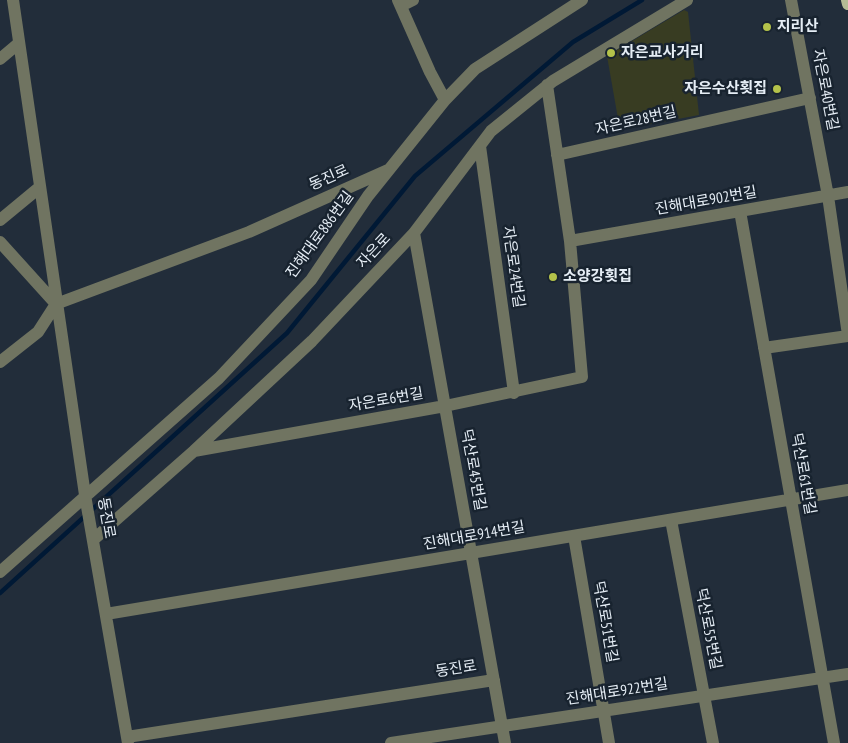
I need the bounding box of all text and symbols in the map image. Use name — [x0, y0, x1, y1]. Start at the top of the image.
place label: 지리산 — [777, 18, 818, 36]
marker: 지리산 — [761, 21, 773, 33]
place label: 자은교사거리 — [621, 44, 704, 62]
marker: 자은교사거리 — [605, 47, 617, 59]
street label: 자은로40번길 — [808, 48, 842, 132]
place label: 자은수산횟집 — [684, 80, 767, 98]
marker: 자은수산횟집 — [771, 83, 783, 95]
street label: 자은로28번길 — [594, 103, 678, 139]
street label: 동진로 — [306, 161, 352, 195]
street label: 진해대로902번길 — [654, 183, 758, 219]
street label: 진해대로886번길 — [282, 188, 358, 282]
street label: 자은로24번길 — [498, 225, 528, 309]
street label: 자은로 — [353, 230, 395, 272]
place label: 소양강횟집 — [563, 268, 632, 286]
marker: 소양강횟집 — [547, 271, 559, 283]
street label: 자은로6번길 — [347, 385, 425, 415]
street label: 덕산로45번길 — [457, 428, 489, 512]
street label: 덕산로61번길 — [787, 432, 819, 516]
street label: 동진로 — [94, 496, 118, 540]
street label: 진해대로914번길 — [422, 518, 526, 554]
street label: 덕산로51번길 — [589, 580, 621, 664]
street label: 덕산로55번길 — [691, 587, 725, 671]
street label: 동진로 — [434, 657, 478, 681]
street label: 진해대로922번길 — [565, 675, 669, 709]

